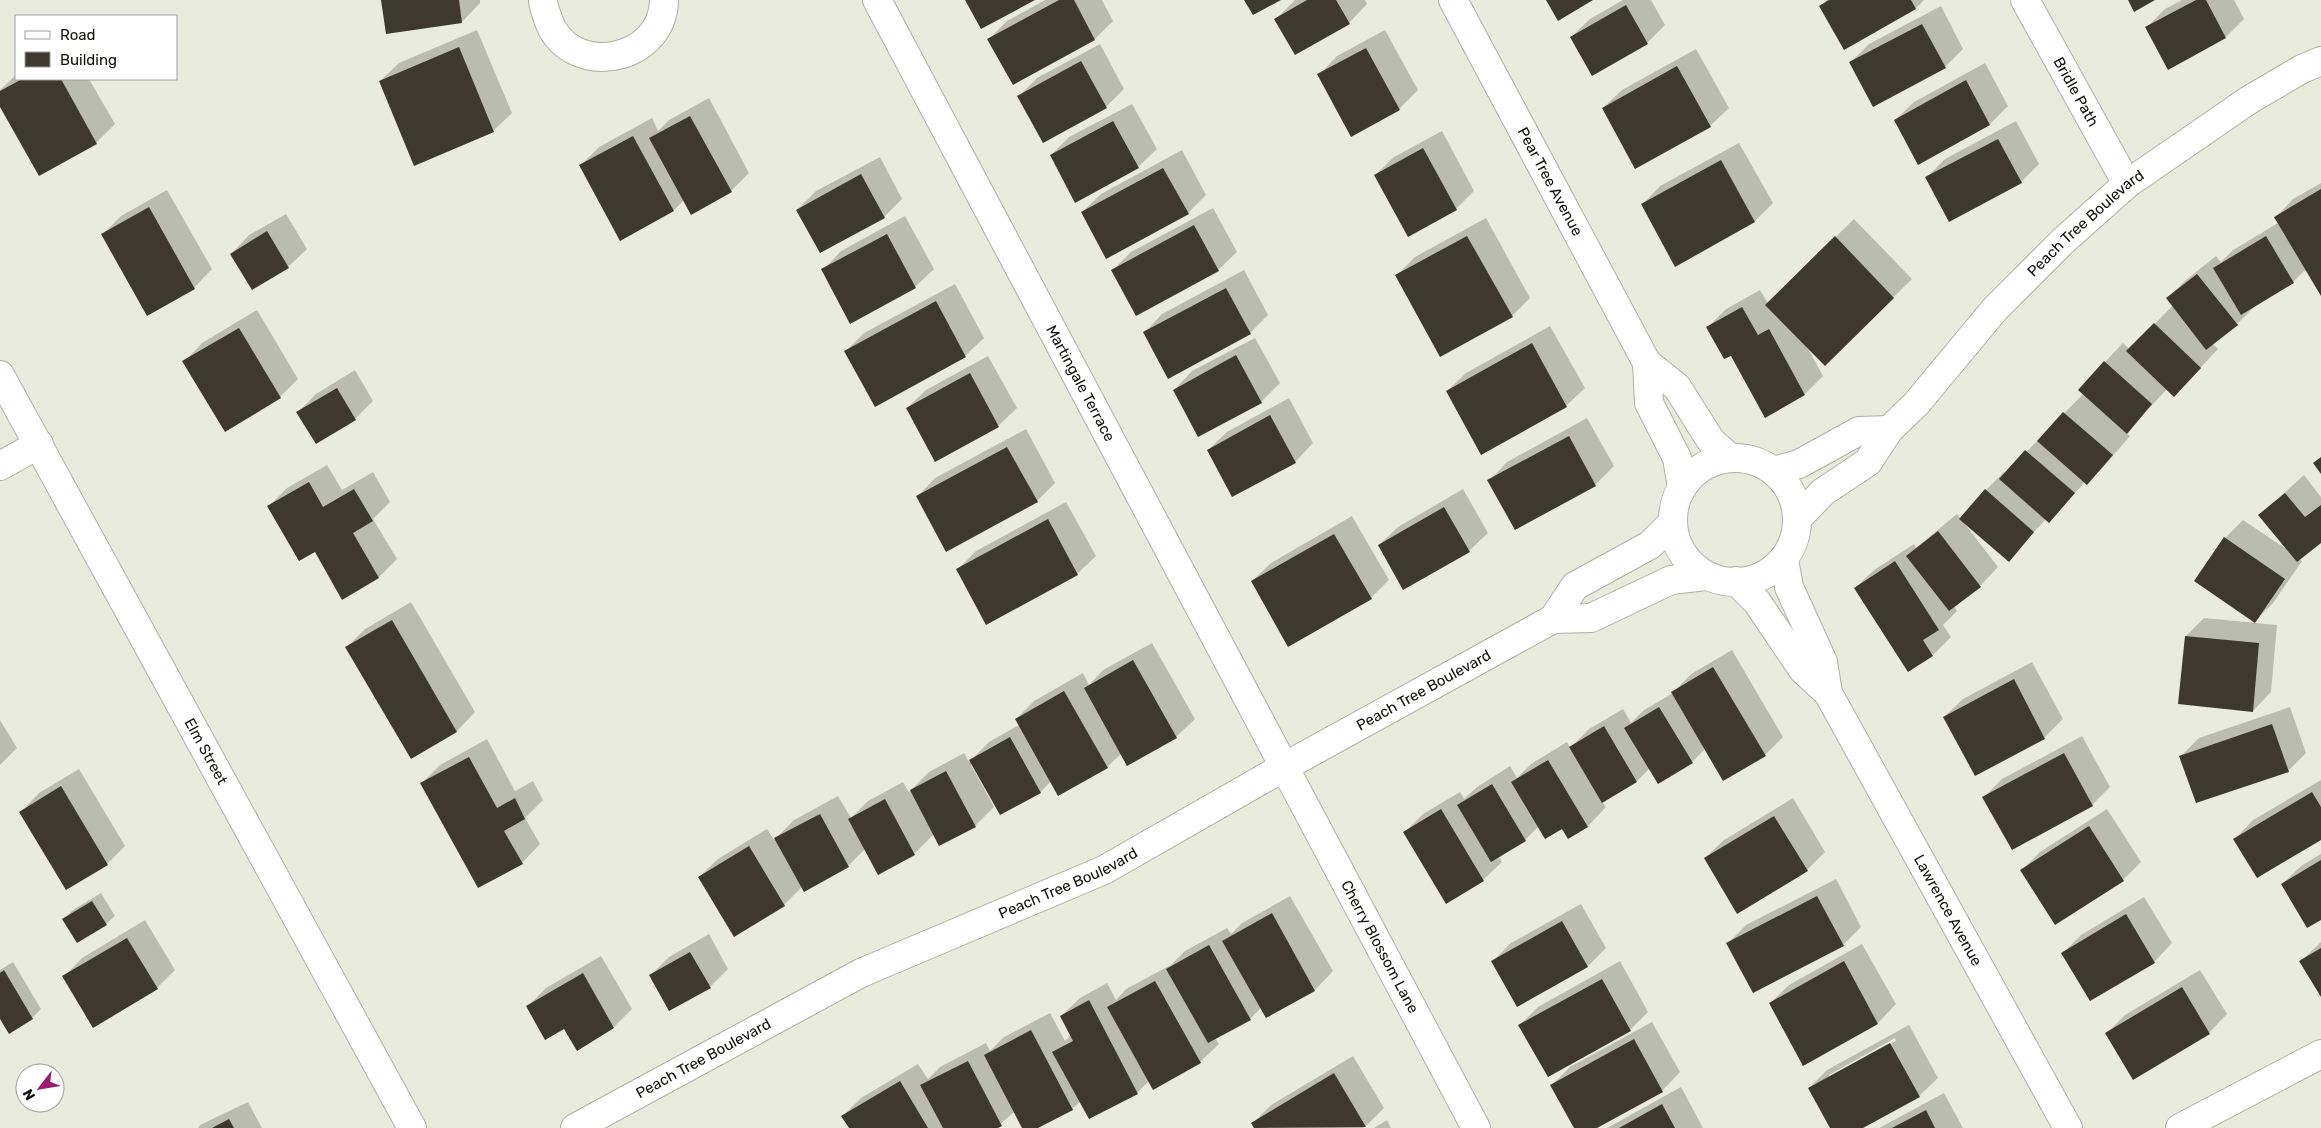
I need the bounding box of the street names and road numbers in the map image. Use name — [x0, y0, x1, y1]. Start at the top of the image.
street label: Bridle Path — [2049, 54, 2102, 130]
street label: Pear Tree Avenue — [1514, 124, 1586, 239]
street label: Peach Tree Boulevard — [2024, 166, 2147, 280]
street label: Martingale Terrace — [1042, 322, 1119, 445]
street label: Peach Tree Boulevard — [1353, 646, 1494, 734]
street label: Elm Street — [180, 715, 231, 788]
street label: Peach Tree Boulevard — [996, 844, 1141, 923]
street label: Lawrence Avenue — [1910, 852, 1986, 969]
street label: Cherry Blossom Lane — [1337, 877, 1422, 1016]
street label: Peach Tree Boulevard — [633, 1015, 774, 1102]

